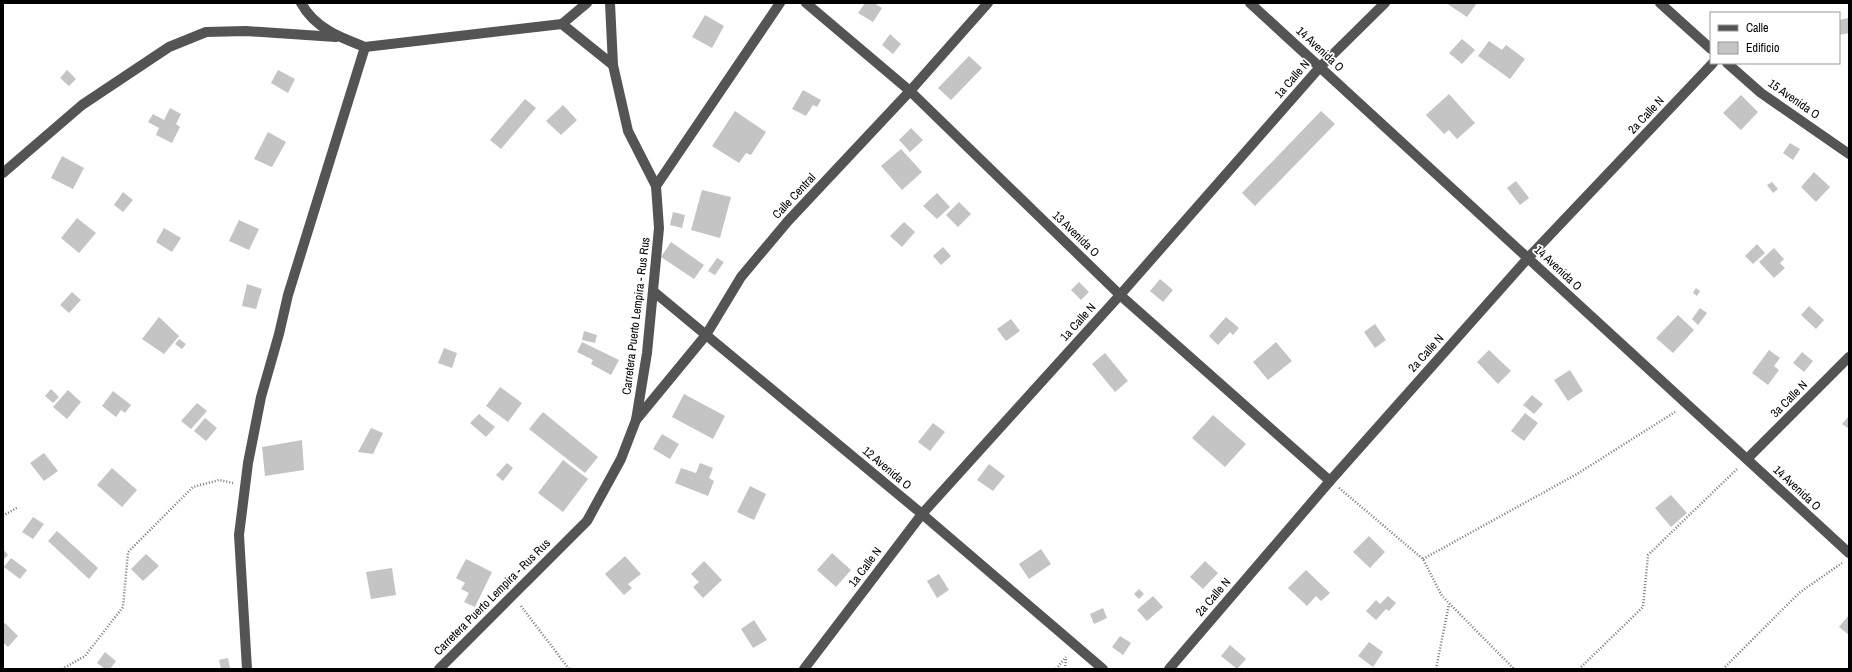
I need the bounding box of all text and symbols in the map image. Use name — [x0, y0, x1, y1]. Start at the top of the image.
legend — [1710, 12, 1840, 64]
text: Calle — [1746, 20, 1768, 36]
street label: 14 Avenida O — [1293, 23, 1347, 75]
text: Edificio — [1746, 40, 1779, 56]
street label: 1a Calle N — [1271, 56, 1313, 102]
street label: 15 Avenida O — [1765, 75, 1823, 123]
street label: 2a Calle N — [1624, 93, 1668, 137]
street label: Calle Central — [769, 170, 819, 222]
street label: 13 Avenida O — [1049, 208, 1103, 261]
street label: Carretera Puerto Lempira - Rus Rus — [618, 236, 654, 396]
street label: 14 Avenida O — [1531, 242, 1585, 294]
street label: 1a Calle N — [1057, 300, 1099, 344]
street label: 2a Calle N — [1405, 331, 1447, 375]
street label: 3a Calle N — [1767, 377, 1811, 421]
street label: 12 Avenida O — [859, 443, 915, 493]
street label: 14 Avenida O — [1770, 462, 1824, 514]
street label: Carretera Puerto Lempira - Rus Rus — [430, 535, 554, 659]
street label: 1a Calle N — [845, 544, 885, 590]
street label: 2a Calle N — [1192, 574, 1234, 620]

